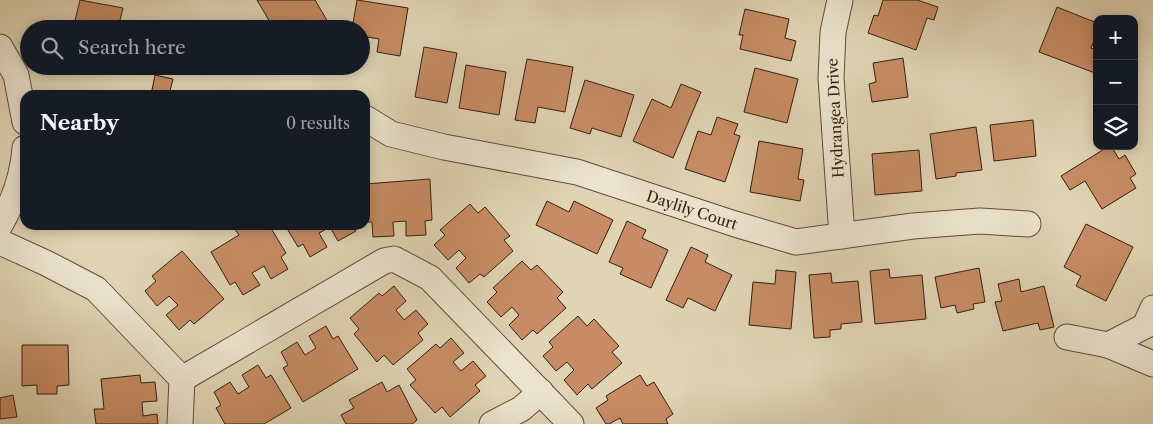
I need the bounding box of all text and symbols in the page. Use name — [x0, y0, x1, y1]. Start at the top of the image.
map controls — [1093, 15, 1138, 150]
button: + — [1093, 15, 1138, 60]
search box — [20, 20, 370, 75]
icon: search — [38, 34, 66, 62]
text: Search here — [78, 36, 186, 59]
street label: Hydrangea Drive — [822, 58, 848, 178]
button: − — [1093, 60, 1138, 105]
button: layers — [1093, 105, 1138, 150]
text: Nearby — [40, 110, 119, 135]
text: 0 results — [286, 113, 350, 133]
street label: Daylily Court — [644, 186, 741, 234]

